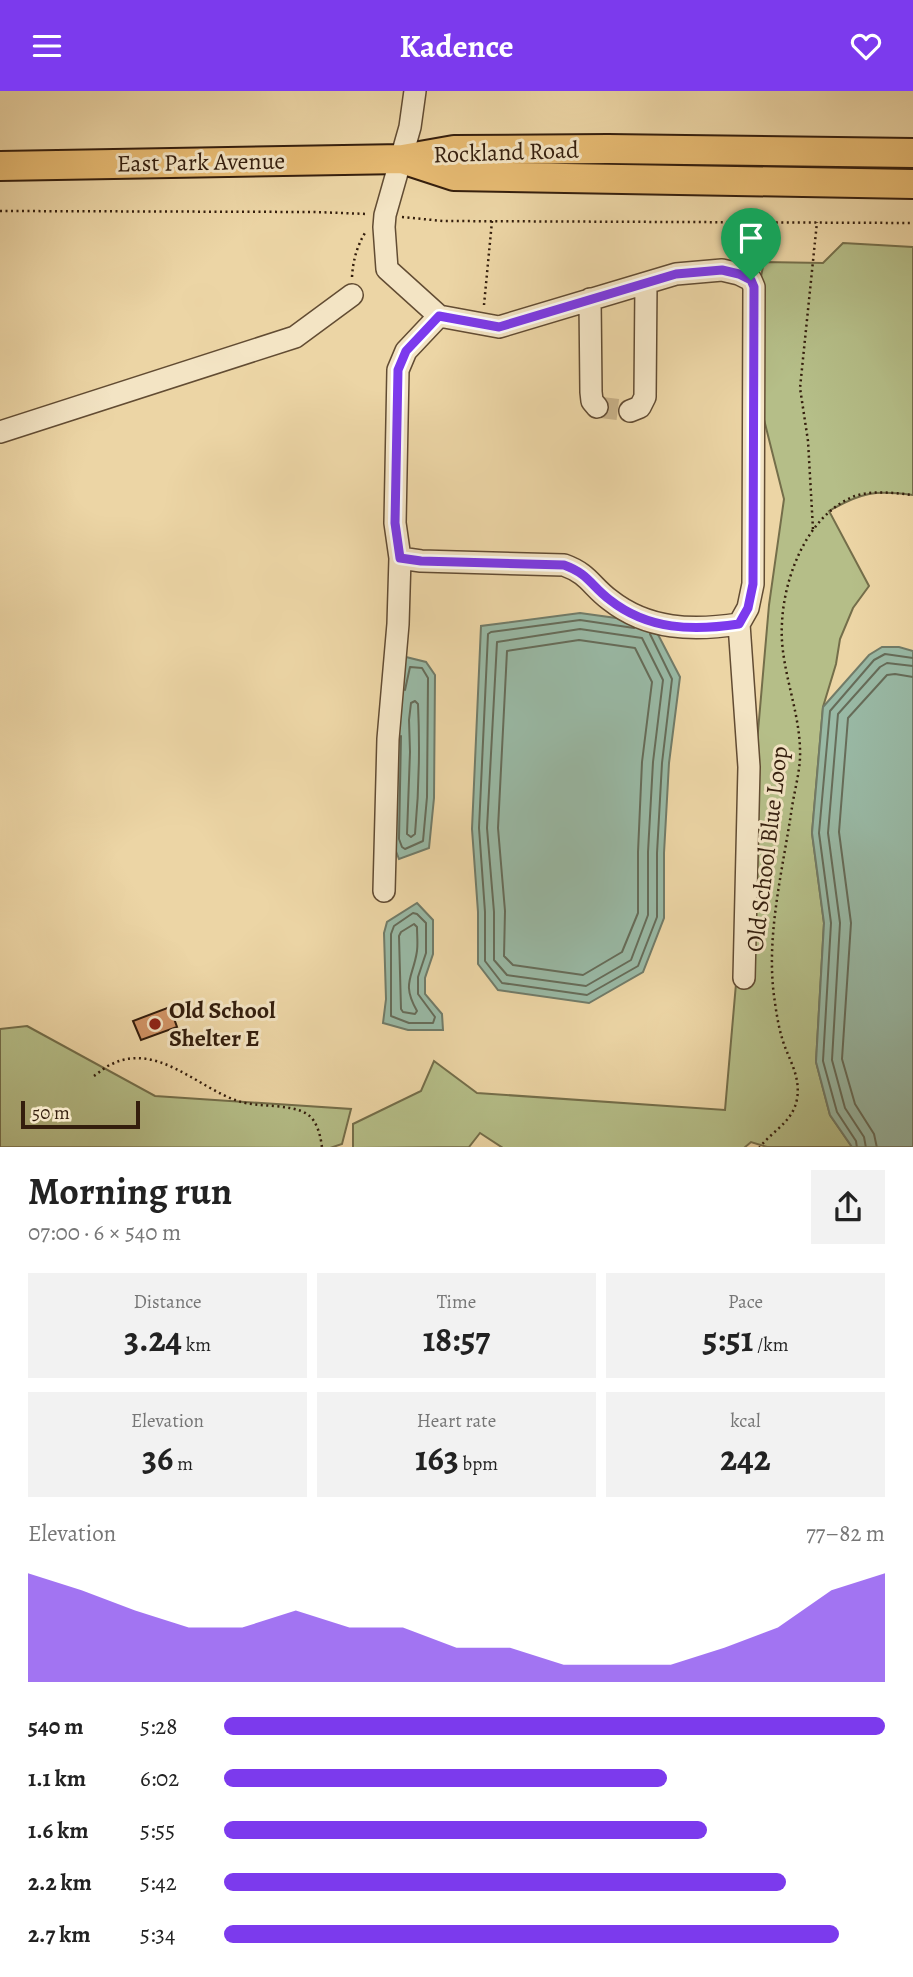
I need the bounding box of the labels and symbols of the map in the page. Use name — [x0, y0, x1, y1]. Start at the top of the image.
street label: Rockland Road — [433, 133, 580, 171]
street label: East Park Avenue — [116, 145, 286, 179]
pin — [721, 208, 781, 280]
street label: Old School Blue Loop — [738, 744, 796, 954]
place label: Old School Shelter E — [169, 994, 276, 1054]
marker: Old School Shelter E — [147, 1016, 163, 1032]
scale bar — [21, 1099, 140, 1130]

